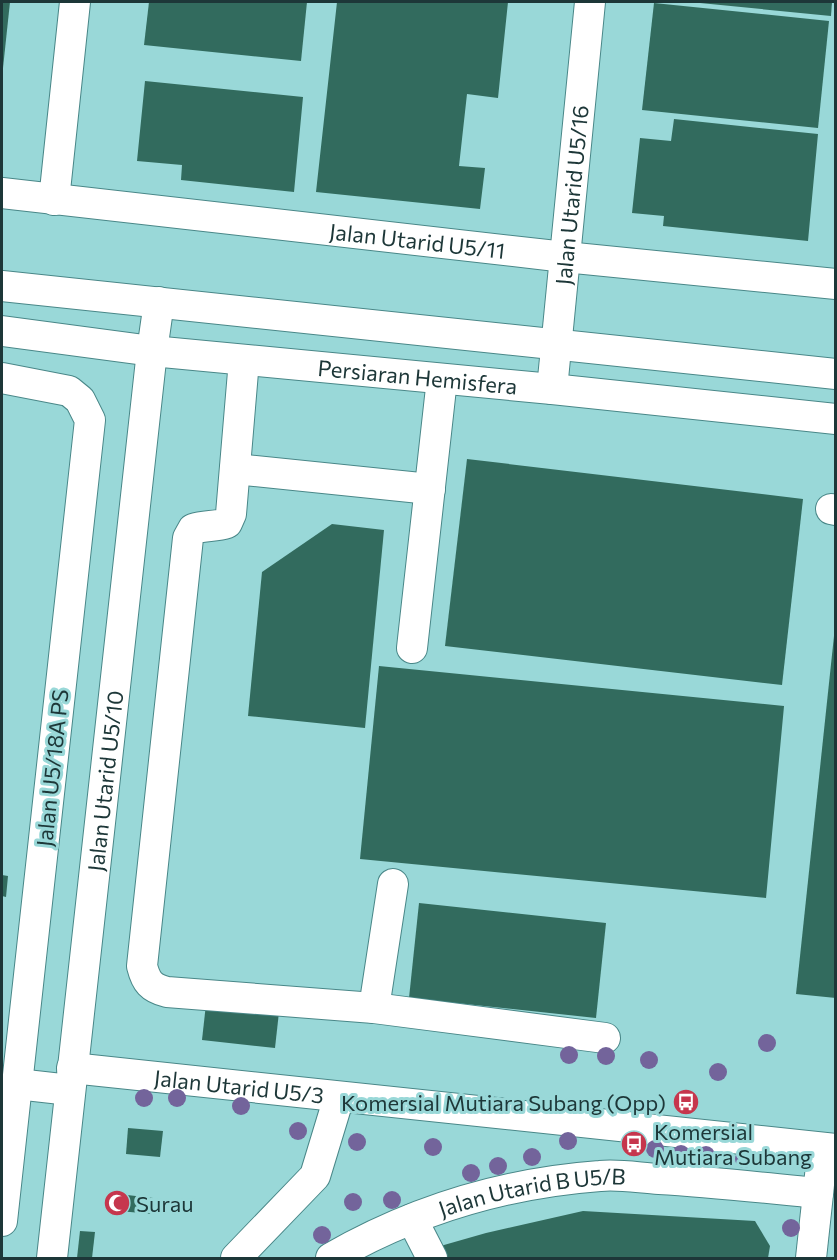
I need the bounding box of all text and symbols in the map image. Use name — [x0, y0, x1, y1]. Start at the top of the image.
street label: Jalan Utarid U5/16 — [549, 104, 593, 286]
street label: Jalan Utarid U5/11 — [328, 217, 507, 264]
street label: Persiaran Hemisfera — [316, 353, 518, 399]
street label: Jalan U5/18A PS — [30, 688, 74, 848]
street label: Jalan Utarid U5/10 — [81, 689, 128, 873]
street label: Jalan Utarid U5/3 — [153, 1063, 325, 1108]
bus stop icon: Komersial Mutiara Subang (Opp) — [671, 1087, 701, 1117]
place label: Komersial Mutiara Subang (Opp) — [341, 1089, 666, 1116]
place label: Komersial Mutiara Subang — [654, 1118, 812, 1170]
bus stop icon: Komersial Mutiara Subang — [619, 1129, 649, 1159]
street label: Jalan Utarid B U5/B — [435, 1162, 626, 1222]
mosque icon: Surau — [102, 1188, 132, 1218]
place label: Surau — [136, 1190, 194, 1217]

